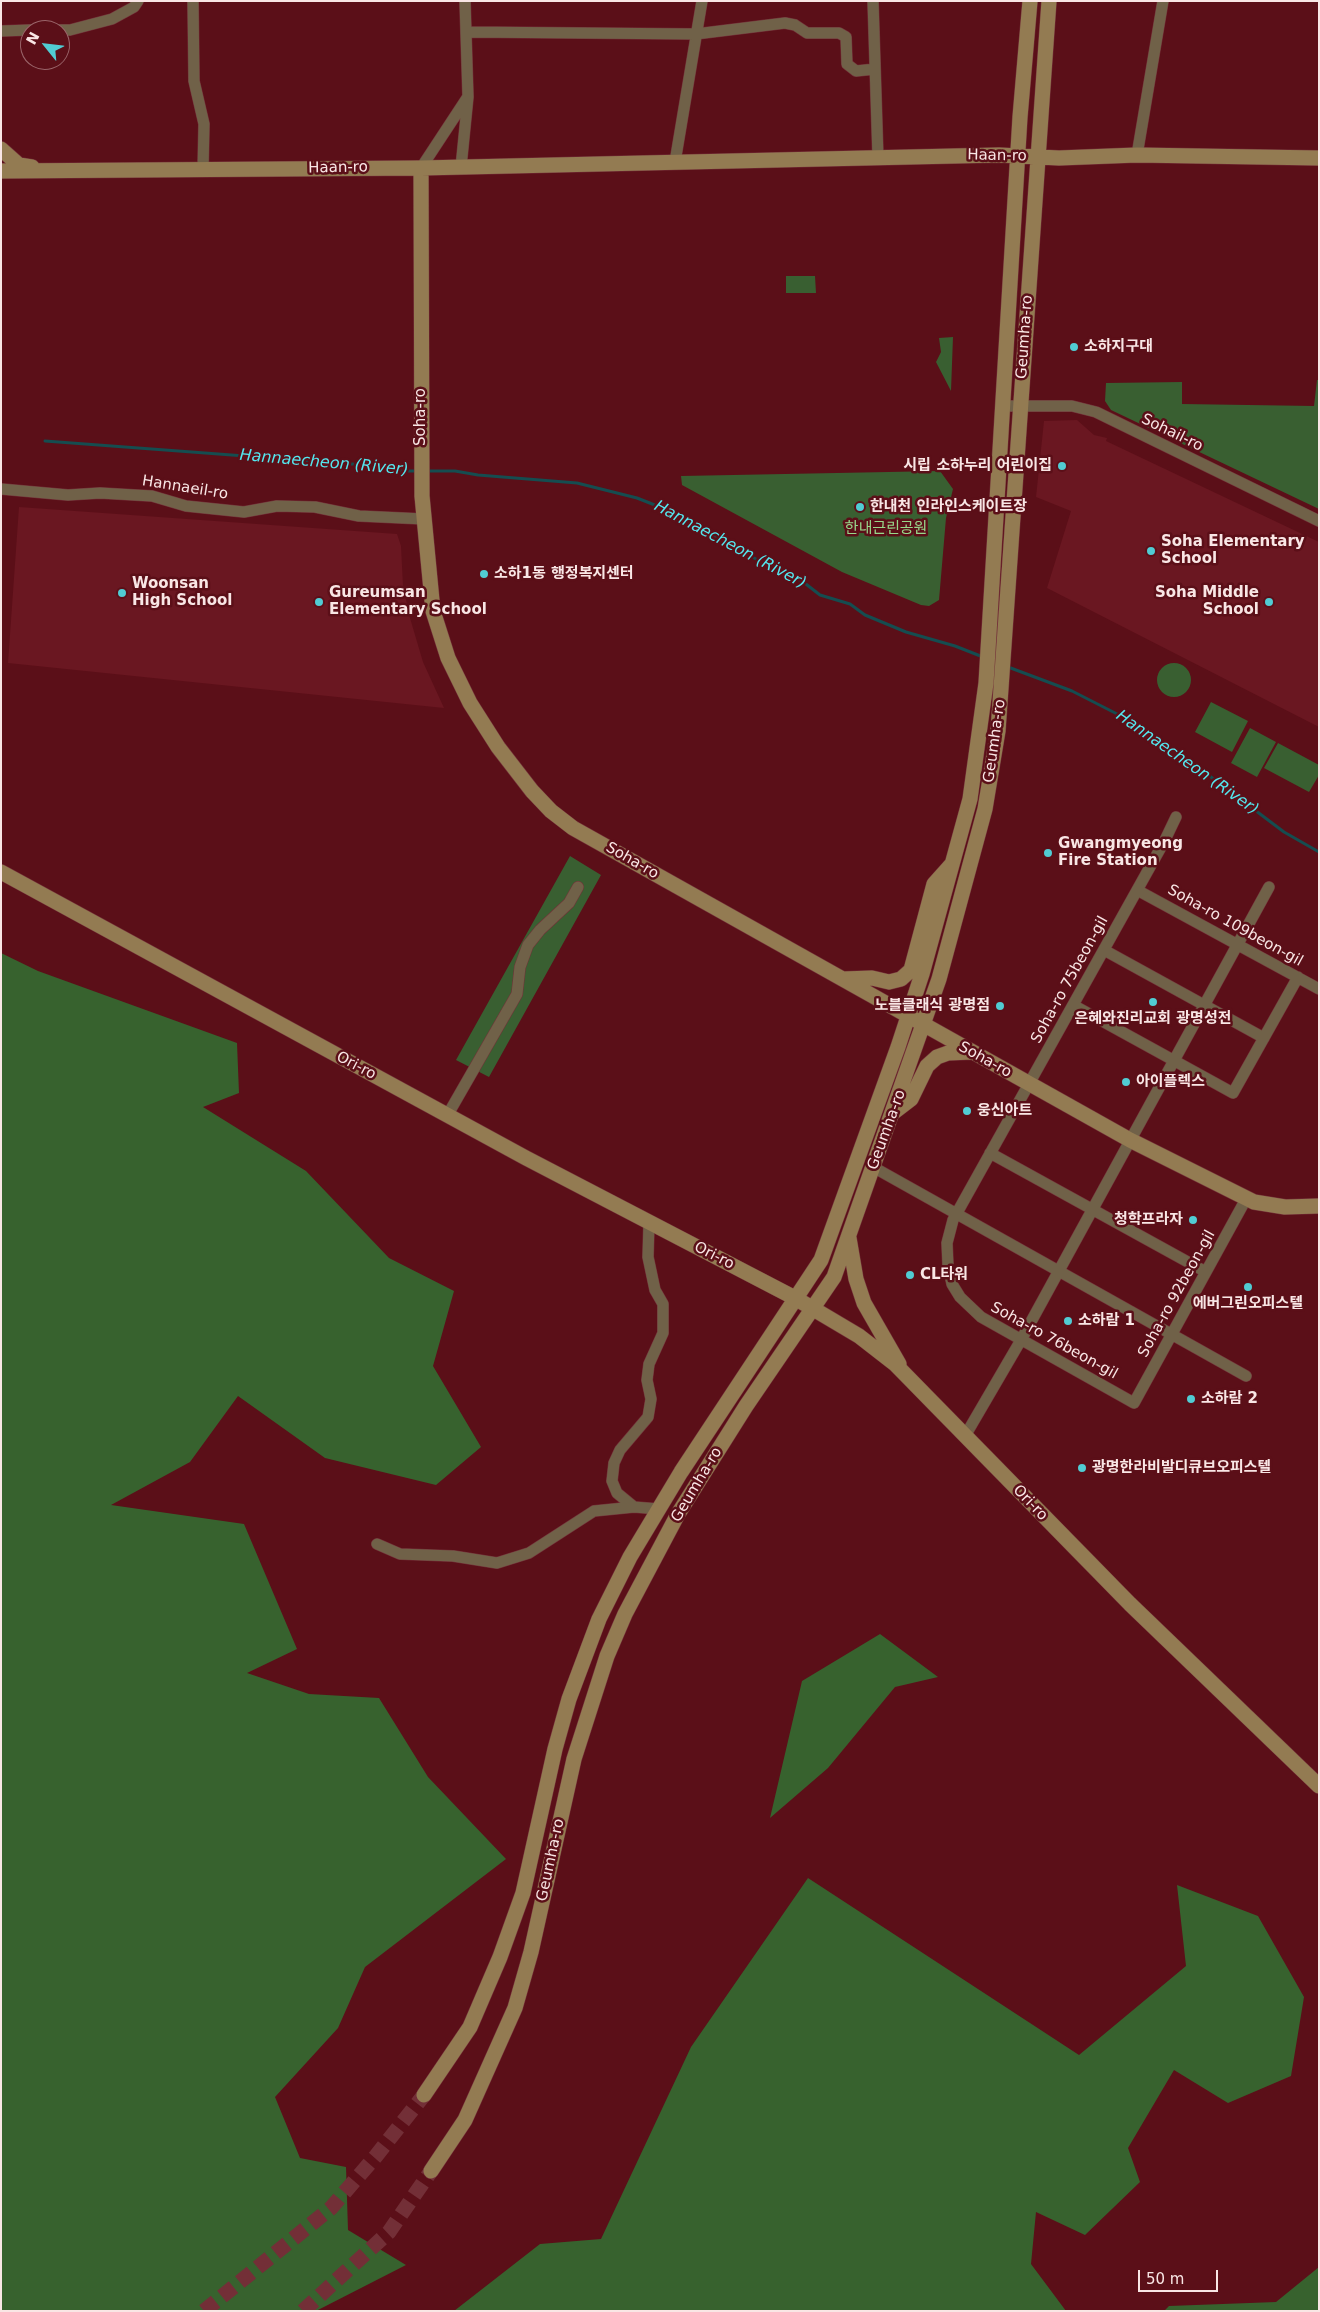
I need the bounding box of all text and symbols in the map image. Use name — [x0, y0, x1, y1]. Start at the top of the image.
north arrow — [20, 20, 70, 70]
text: N — [23, 29, 43, 47]
street label: Haan-ro — [967, 146, 1027, 166]
street label: Haan-ro — [308, 158, 368, 178]
street label: Geumha-ro — [1013, 294, 1037, 380]
place label: 소하지구대 — [1084, 338, 1153, 356]
marker: 소하지구대 — [1068, 341, 1080, 353]
street label: Soha-ro — [412, 388, 430, 446]
street label: Sohail-ro — [1138, 410, 1206, 456]
water label: Hannaecheon (River) — [239, 446, 409, 480]
place label: 시립 소하누리 어린이집 — [904, 457, 1052, 475]
marker: 시립 소하누리 어린이집 — [1056, 460, 1068, 472]
street label: Hannaeil-ro — [141, 472, 229, 504]
water label: Hannaecheon (River) — [651, 497, 809, 593]
place label: 한내천 인라인스케이트장 — [870, 498, 1027, 516]
marker: 한내천 인라인스케이트장 — [854, 501, 866, 513]
park label: 한내근린공원 — [845, 520, 927, 538]
place label: Soha Elementary School — [1161, 533, 1305, 568]
marker: Soha Elementary School — [1145, 545, 1157, 557]
place label: 소하1동 행정복지센터 — [494, 565, 634, 583]
marker: 소하1동 행정복지센터 — [478, 568, 490, 580]
place label: Woonsan High School — [132, 575, 232, 610]
place label: Gureumsan Elementary School — [329, 584, 487, 619]
place label: Soha Middle School — [1155, 584, 1259, 619]
marker: Woonsan High School — [116, 587, 128, 599]
marker: Gureumsan Elementary School — [313, 596, 325, 608]
marker: Soha Middle School — [1263, 596, 1275, 608]
street label: Geumha-ro — [980, 698, 1010, 784]
water label: Hannaecheon (River) — [1112, 707, 1262, 819]
place label: Gwangmyeong Fire Station — [1058, 835, 1183, 870]
street label: Soha-ro — [602, 839, 662, 883]
marker: Gwangmyeong Fire Station — [1042, 847, 1054, 859]
street label: Soha-ro 109beon-gil — [1164, 881, 1306, 971]
street label: Soha-ro 75beon-gil — [1028, 913, 1112, 1047]
marker: 은혜와진리교회 광명성전 — [1147, 996, 1159, 1008]
place label: 노블클래식 광명점 — [874, 997, 990, 1015]
marker: 노블클래식 광명점 — [994, 1000, 1006, 1012]
place label: 은혜와진리교회 광명성전 — [1074, 1010, 1232, 1028]
street label: Soha-ro — [955, 1038, 1015, 1082]
street label: Ori-ro — [333, 1048, 379, 1084]
place label: 아이플렉스 — [1136, 1073, 1205, 1091]
marker: 아이플렉스 — [1120, 1076, 1132, 1088]
street label: Geumha-ro — [864, 1087, 910, 1173]
place label: 웅신아트 — [977, 1102, 1032, 1120]
marker: 웅신아트 — [961, 1105, 973, 1117]
place label: 청학프라자 — [1114, 1211, 1183, 1229]
marker: 청학프라자 — [1187, 1214, 1199, 1226]
street label: Soha-ro 92beon-gil — [1135, 1227, 1219, 1361]
street label: Ori-ro — [691, 1238, 737, 1274]
place label: CL타워 — [920, 1266, 968, 1284]
marker: CL타워 — [904, 1269, 916, 1281]
marker: 에버그린오피스텔 — [1242, 1281, 1254, 1293]
place label: 에버그린오피스텔 — [1193, 1295, 1303, 1313]
street label: Soha-ro 76beon-gil — [987, 1299, 1121, 1383]
place label: 소하람 1 — [1078, 1312, 1135, 1330]
marker: 소하람 1 — [1062, 1315, 1074, 1327]
place label: 소하람 2 — [1201, 1390, 1258, 1408]
marker: 소하람 2 — [1185, 1393, 1197, 1405]
street label: Geumha-ro — [668, 1444, 726, 1526]
place label: 광명한라비발디큐브오피스텔 — [1092, 1459, 1271, 1477]
marker: 광명한라비발디큐브오피스텔 — [1076, 1462, 1088, 1474]
street label: Ori-ro — [1009, 1481, 1051, 1525]
street label: Geumha-ro — [533, 1817, 569, 1903]
scale bar — [1140, 2260, 1220, 2292]
text: 50 m — [1146, 2270, 1184, 2288]

